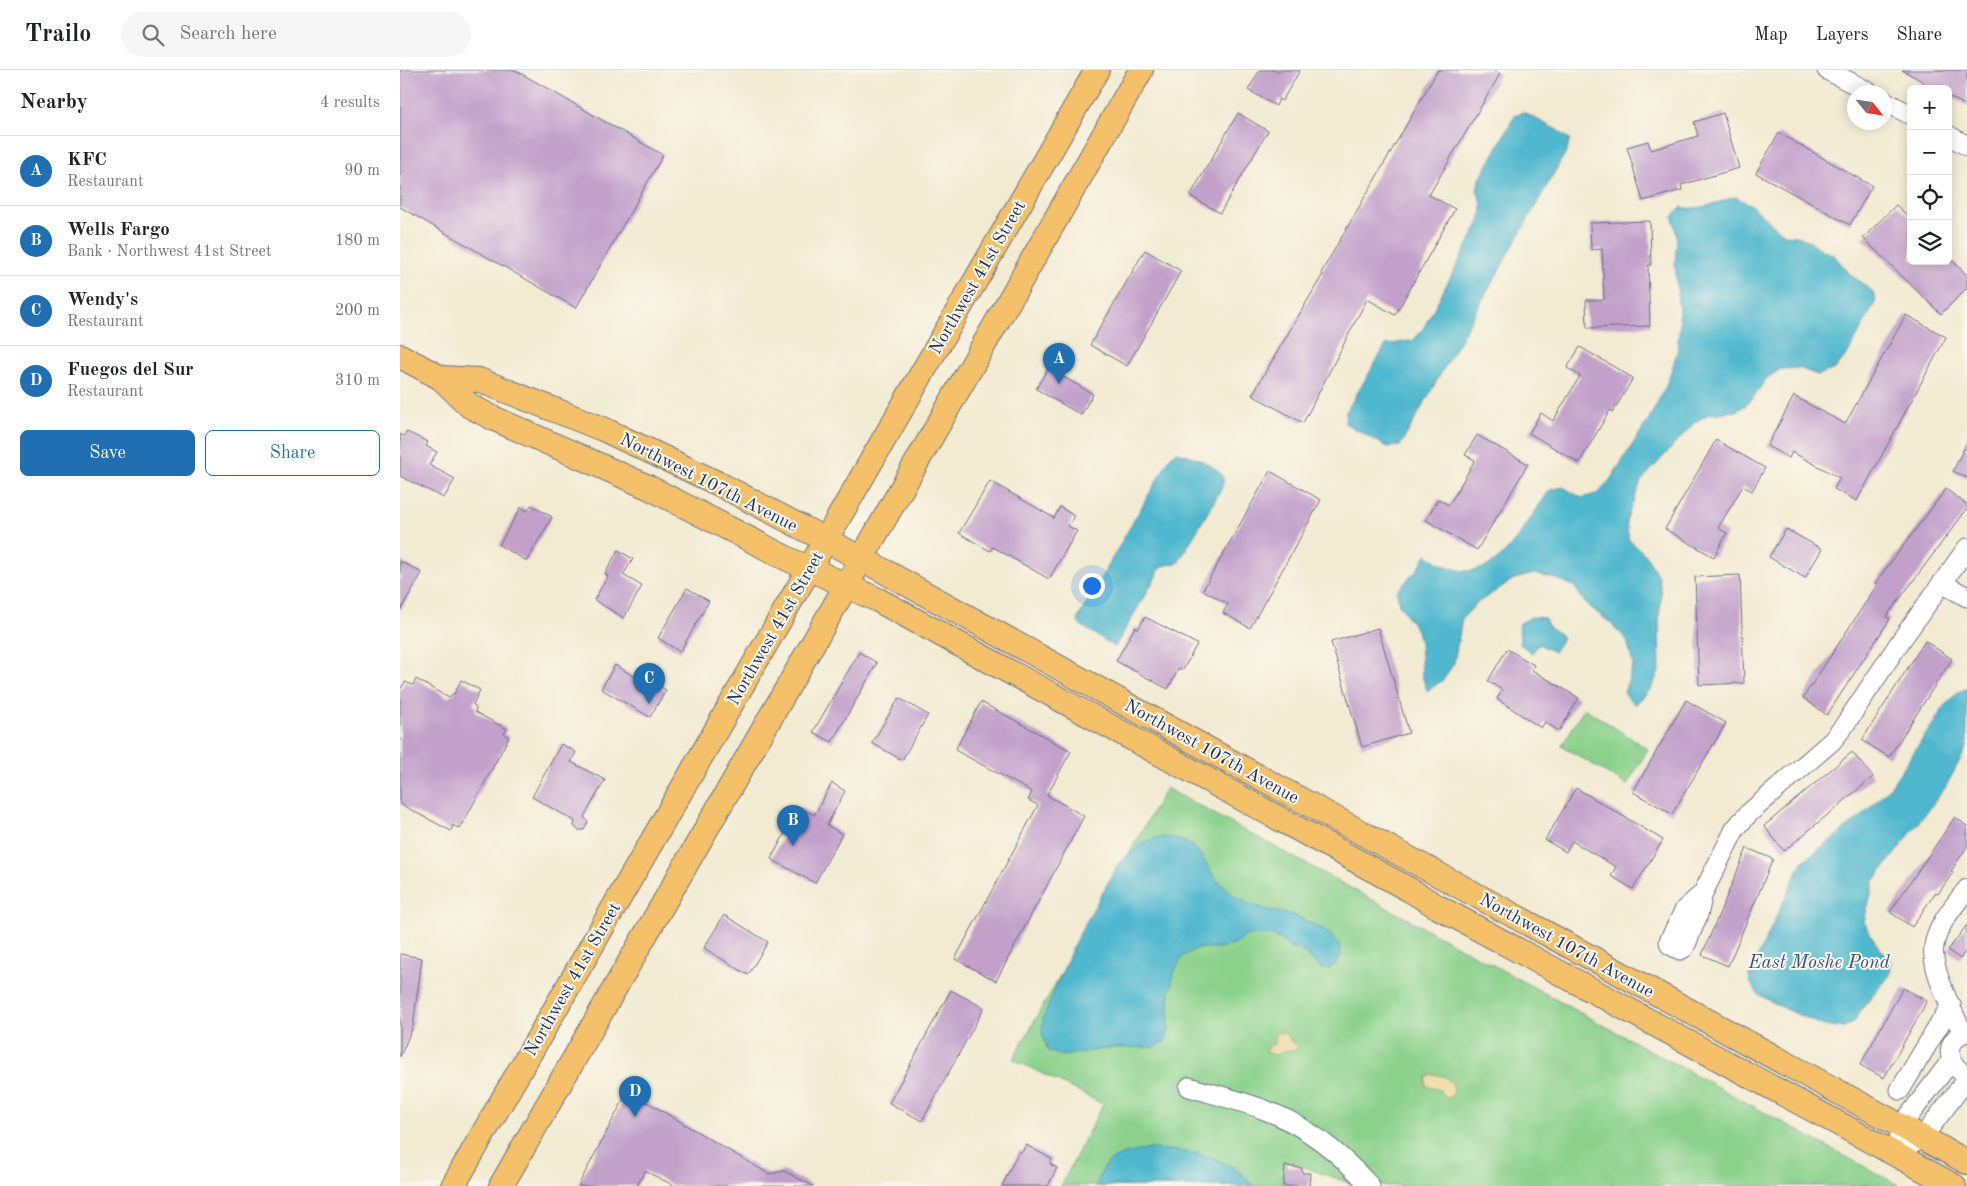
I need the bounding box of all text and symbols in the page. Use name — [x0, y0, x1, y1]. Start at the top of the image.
search box — [121, 12, 471, 57]
icon: search — [139, 21, 167, 49]
text: Trailo — [25, 23, 91, 47]
text: Search here — [179, 25, 277, 44]
text: Map — [1754, 26, 1788, 44]
text: Layers — [1816, 26, 1868, 44]
text: Share — [1896, 26, 1942, 44]
north arrow — [1847, 85, 1892, 130]
map controls — [1907, 85, 1952, 265]
button: + — [1907, 85, 1952, 130]
text: Nearby — [20, 92, 88, 113]
text: 4 results — [320, 95, 380, 111]
button: − — [1907, 130, 1952, 175]
text: KFC — [67, 151, 107, 170]
text: A — [30, 163, 42, 179]
text: 90 m — [344, 163, 380, 179]
text: Restaurant — [67, 174, 144, 190]
button: locate — [1907, 175, 1952, 220]
street label: Northwest 41st Street — [926, 197, 1029, 358]
button: layers — [1907, 220, 1952, 265]
text: Wells Fargo — [67, 221, 170, 240]
text: B — [30, 233, 42, 249]
text: 180 m — [335, 233, 380, 249]
text: Bank · Northwest 41st Street — [67, 244, 271, 260]
text: Wendy's — [67, 291, 138, 310]
text: C — [31, 303, 41, 319]
text: 200 m — [335, 303, 380, 319]
text: Restaurant — [67, 314, 144, 330]
pin: A — [1043, 343, 1075, 384]
text: Fuegos del Sur — [67, 361, 194, 380]
text: D — [30, 373, 42, 389]
text: 310 m — [335, 373, 380, 389]
text: Restaurant — [67, 384, 144, 400]
button: Save — [20, 430, 195, 476]
button: Share — [205, 430, 380, 476]
street label: Northwest 107th Avenue — [617, 430, 800, 535]
street label: Northwest 41st Street — [724, 548, 827, 709]
your location — [1079, 573, 1105, 599]
pin: C — [633, 663, 665, 704]
street label: Northwest 107th Avenue — [1121, 696, 1302, 807]
pin: B — [777, 805, 809, 846]
street label: Northwest 107th Avenue — [1476, 890, 1657, 1001]
street label: Northwest 41st Street — [521, 899, 624, 1060]
water label: East Moshe Pond — [1747, 954, 1891, 973]
pin: D — [619, 1076, 651, 1117]

